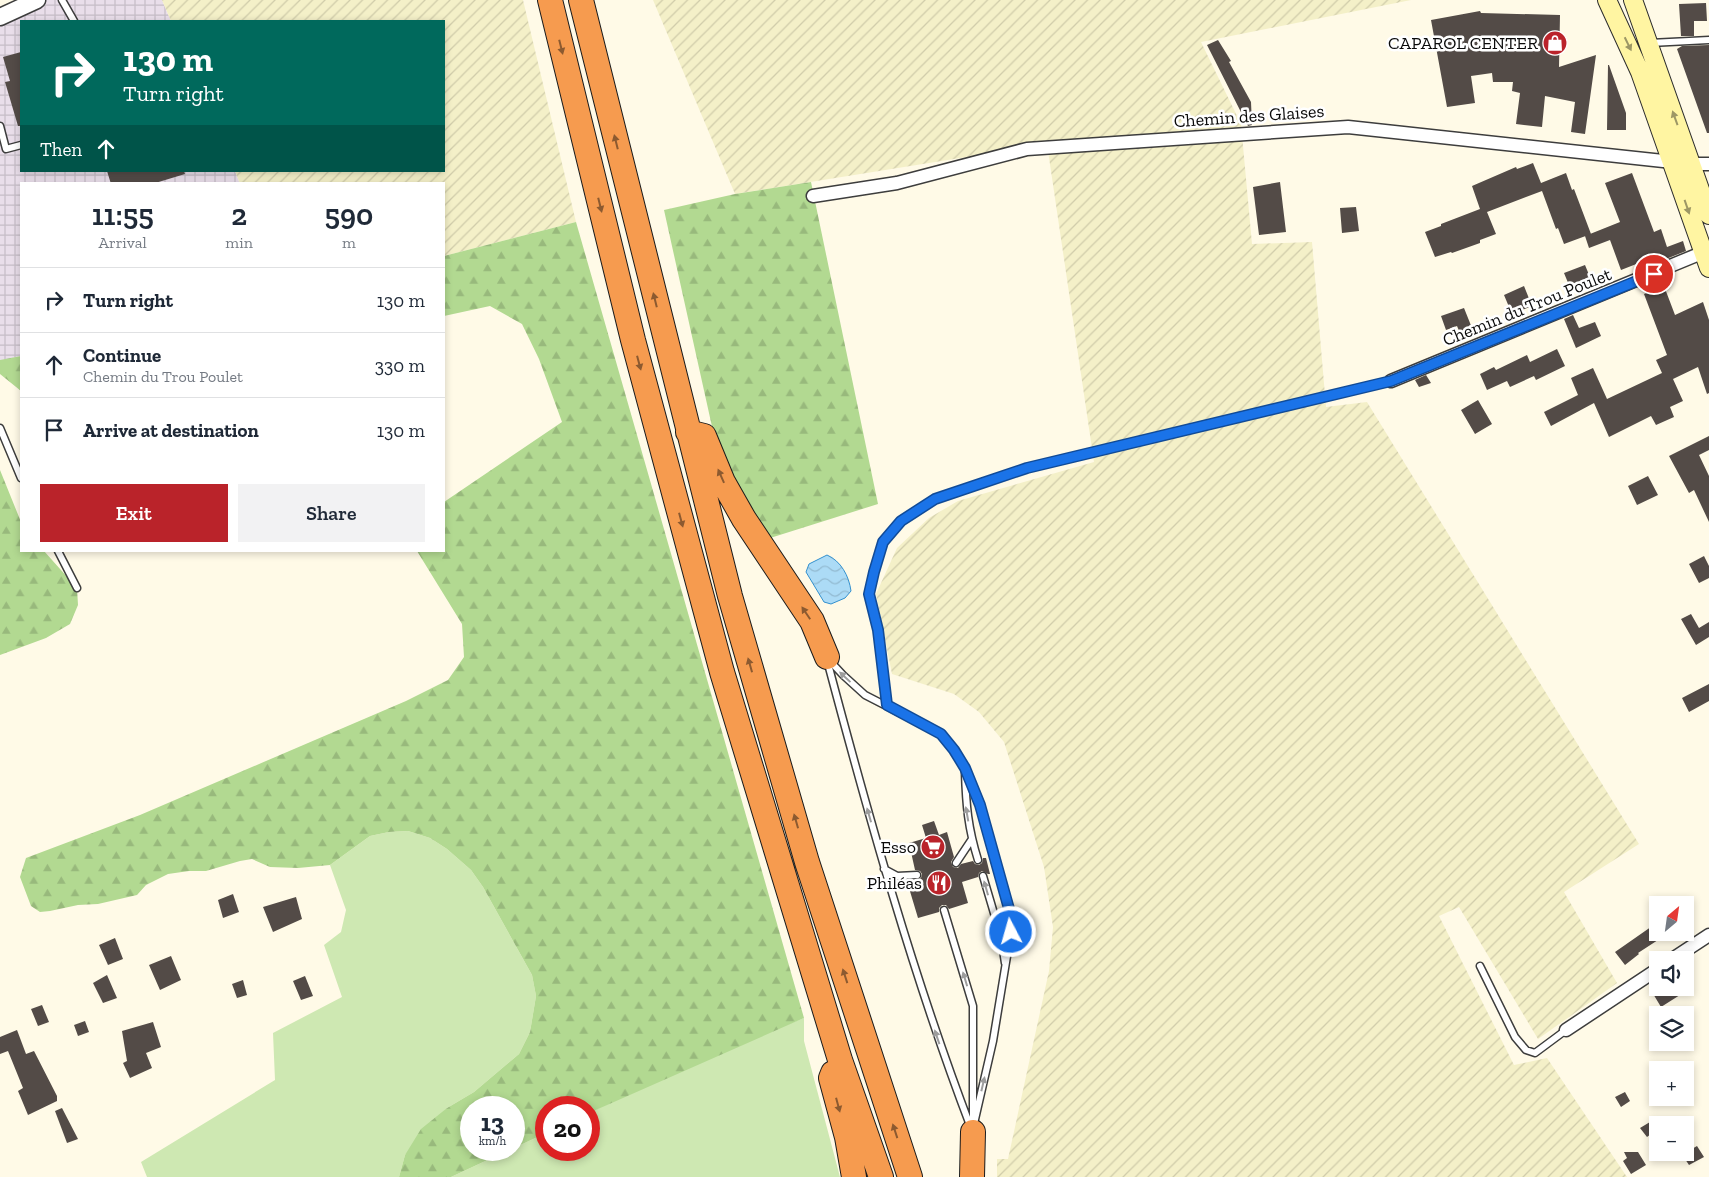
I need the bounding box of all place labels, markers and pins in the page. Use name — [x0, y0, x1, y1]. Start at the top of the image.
shop icon: CAPAROL CENTER — [1542, 30, 1568, 56]
place label: CAPAROL CENTER — [1388, 32, 1538, 54]
pin — [1633, 253, 1675, 295]
supermarket icon: Esso — [920, 834, 946, 860]
place label: Esso — [880, 836, 916, 858]
restaurant icon: Philéas — [926, 870, 952, 896]
place label: Philéas — [867, 872, 922, 894]

